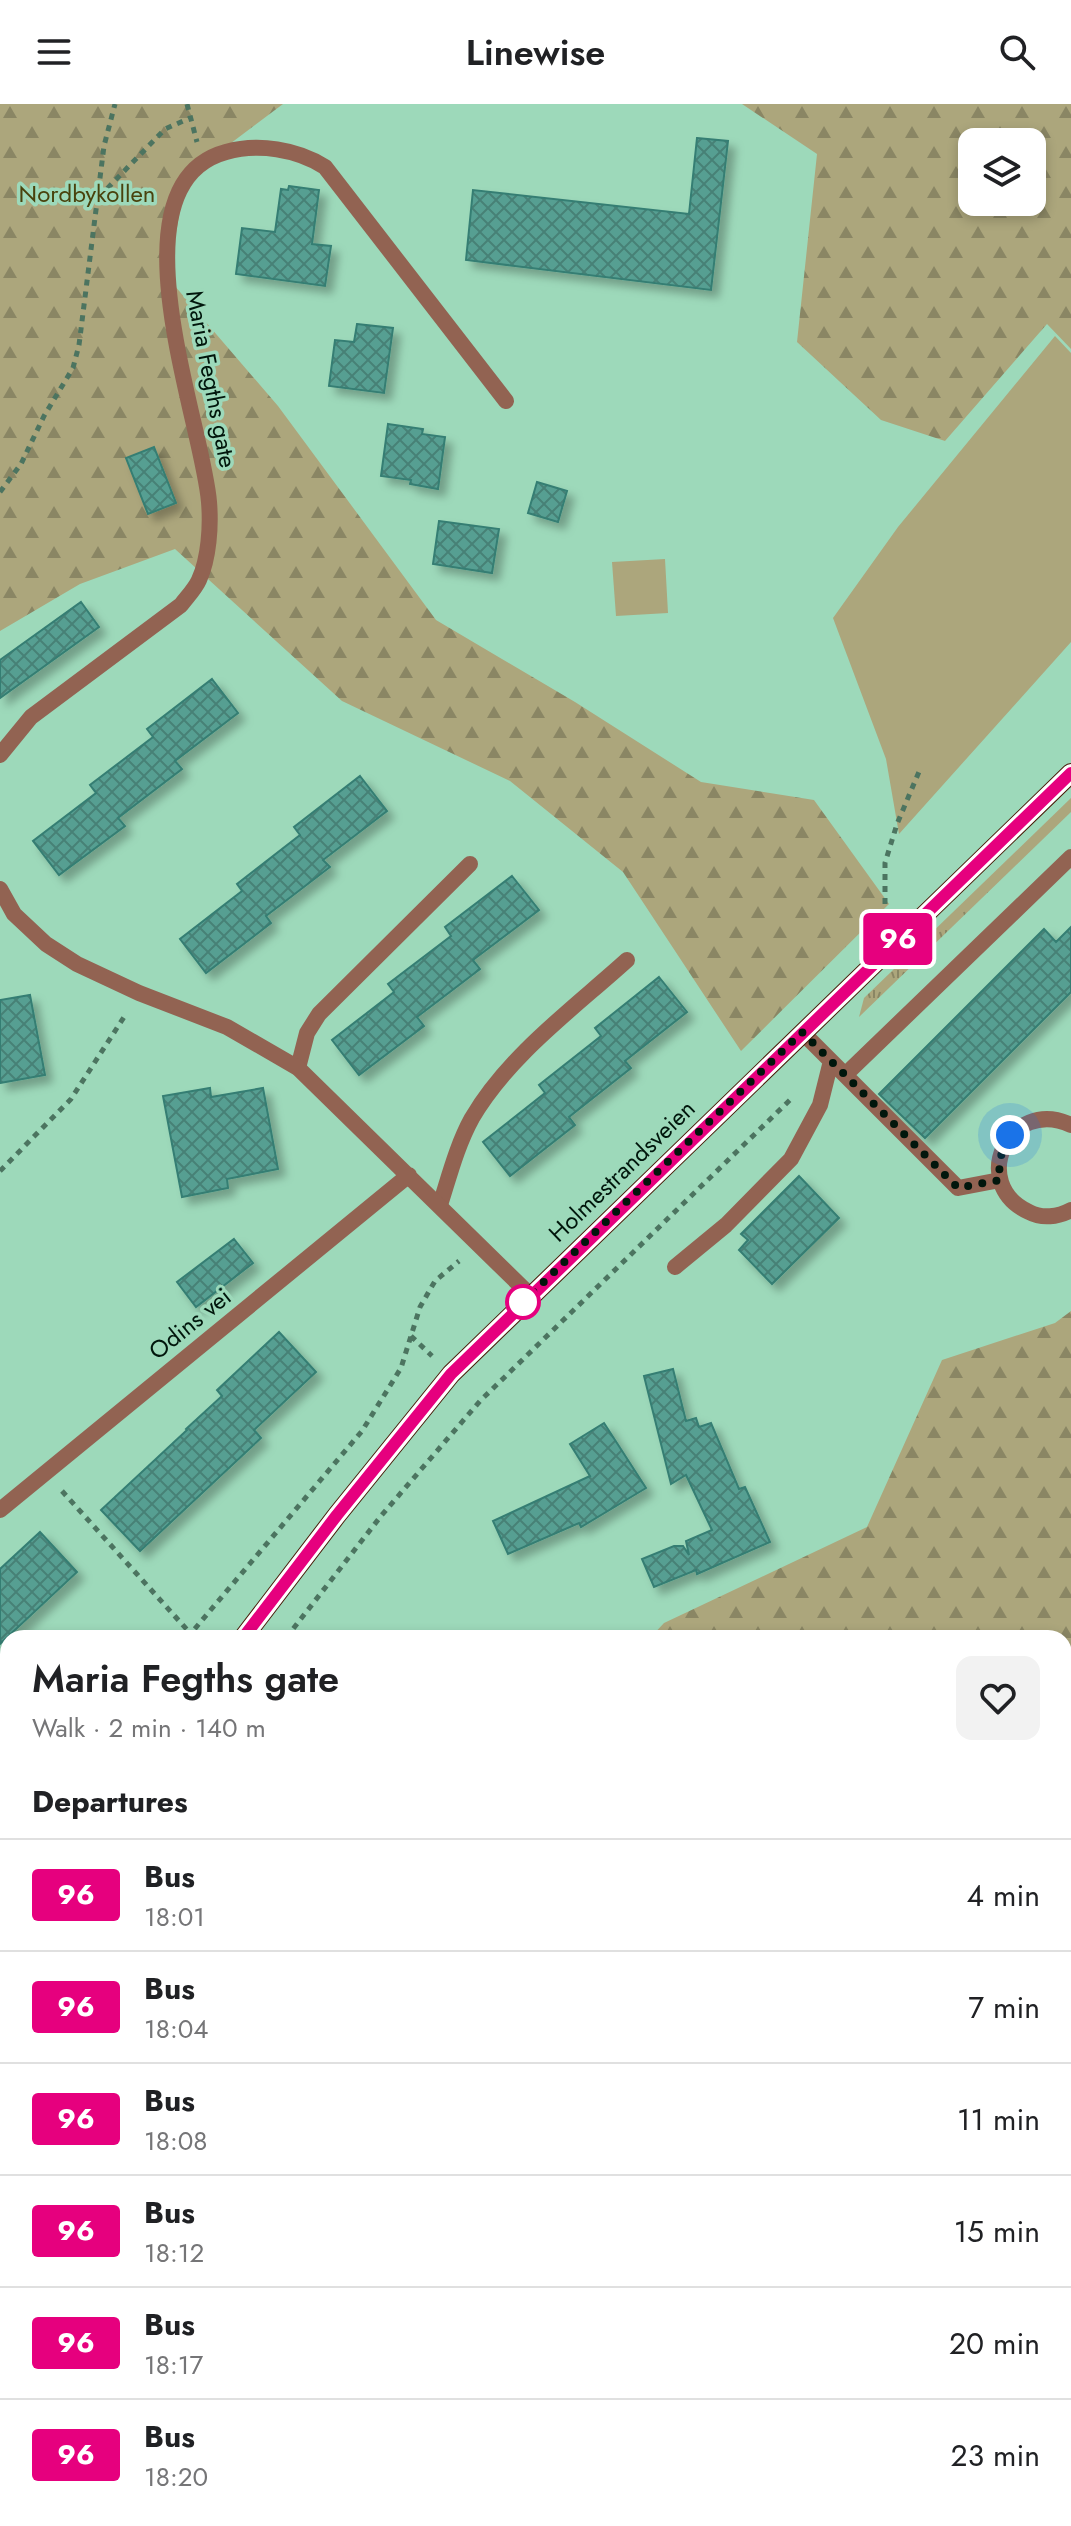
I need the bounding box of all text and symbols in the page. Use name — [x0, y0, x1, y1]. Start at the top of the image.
text: Linewise — [466, 26, 605, 78]
icon: menu — [32, 30, 76, 74]
icon: search — [995, 30, 1039, 74]
map controls — [958, 128, 1046, 216]
button: layers — [958, 128, 1046, 216]
park label: Nordbykollen — [19, 176, 155, 211]
street label: Maria Fegths gate — [177, 287, 246, 471]
line badge: 96 — [862, 913, 934, 965]
text: 96 — [879, 918, 917, 959]
street label: Holmestrandsveien — [541, 1091, 703, 1250]
your location — [990, 1115, 1030, 1155]
street label: Odins vei — [141, 1279, 238, 1368]
unlabelled marker — [506, 1285, 540, 1319]
text: Maria Fegths gate — [32, 1651, 339, 1706]
button: heart — [956, 1656, 1040, 1740]
text: Walk · 2 min · 140 m — [32, 1709, 266, 1747]
text: Departures — [32, 1780, 188, 1823]
text: Bus — [144, 1855, 195, 1898]
text: 96 — [57, 1874, 95, 1915]
text: 4 min — [967, 1874, 1040, 1917]
text: 18:01 — [144, 1898, 205, 1936]
text: Bus — [144, 1967, 195, 2010]
text: 96 — [57, 1986, 95, 2027]
text: 7 min — [968, 1986, 1040, 2029]
text: 18:04 — [144, 2010, 208, 2048]
text: Bus — [144, 2079, 195, 2122]
text: 96 — [57, 2098, 95, 2139]
text: 11 min — [957, 2098, 1040, 2141]
text: 18:08 — [144, 2122, 208, 2160]
text: Bus — [144, 2191, 195, 2234]
text: 96 — [57, 2210, 95, 2251]
text: 15 min — [954, 2210, 1040, 2253]
text: 18:12 — [144, 2234, 204, 2272]
text: Bus — [144, 2303, 195, 2346]
text: 96 — [57, 2322, 95, 2363]
text: 20 min — [949, 2322, 1040, 2365]
text: 18:17 — [144, 2346, 203, 2384]
text: Bus — [144, 2415, 195, 2458]
text: 96 — [57, 2434, 95, 2475]
text: 23 min — [951, 2434, 1040, 2477]
text: 18:20 — [144, 2458, 208, 2496]

